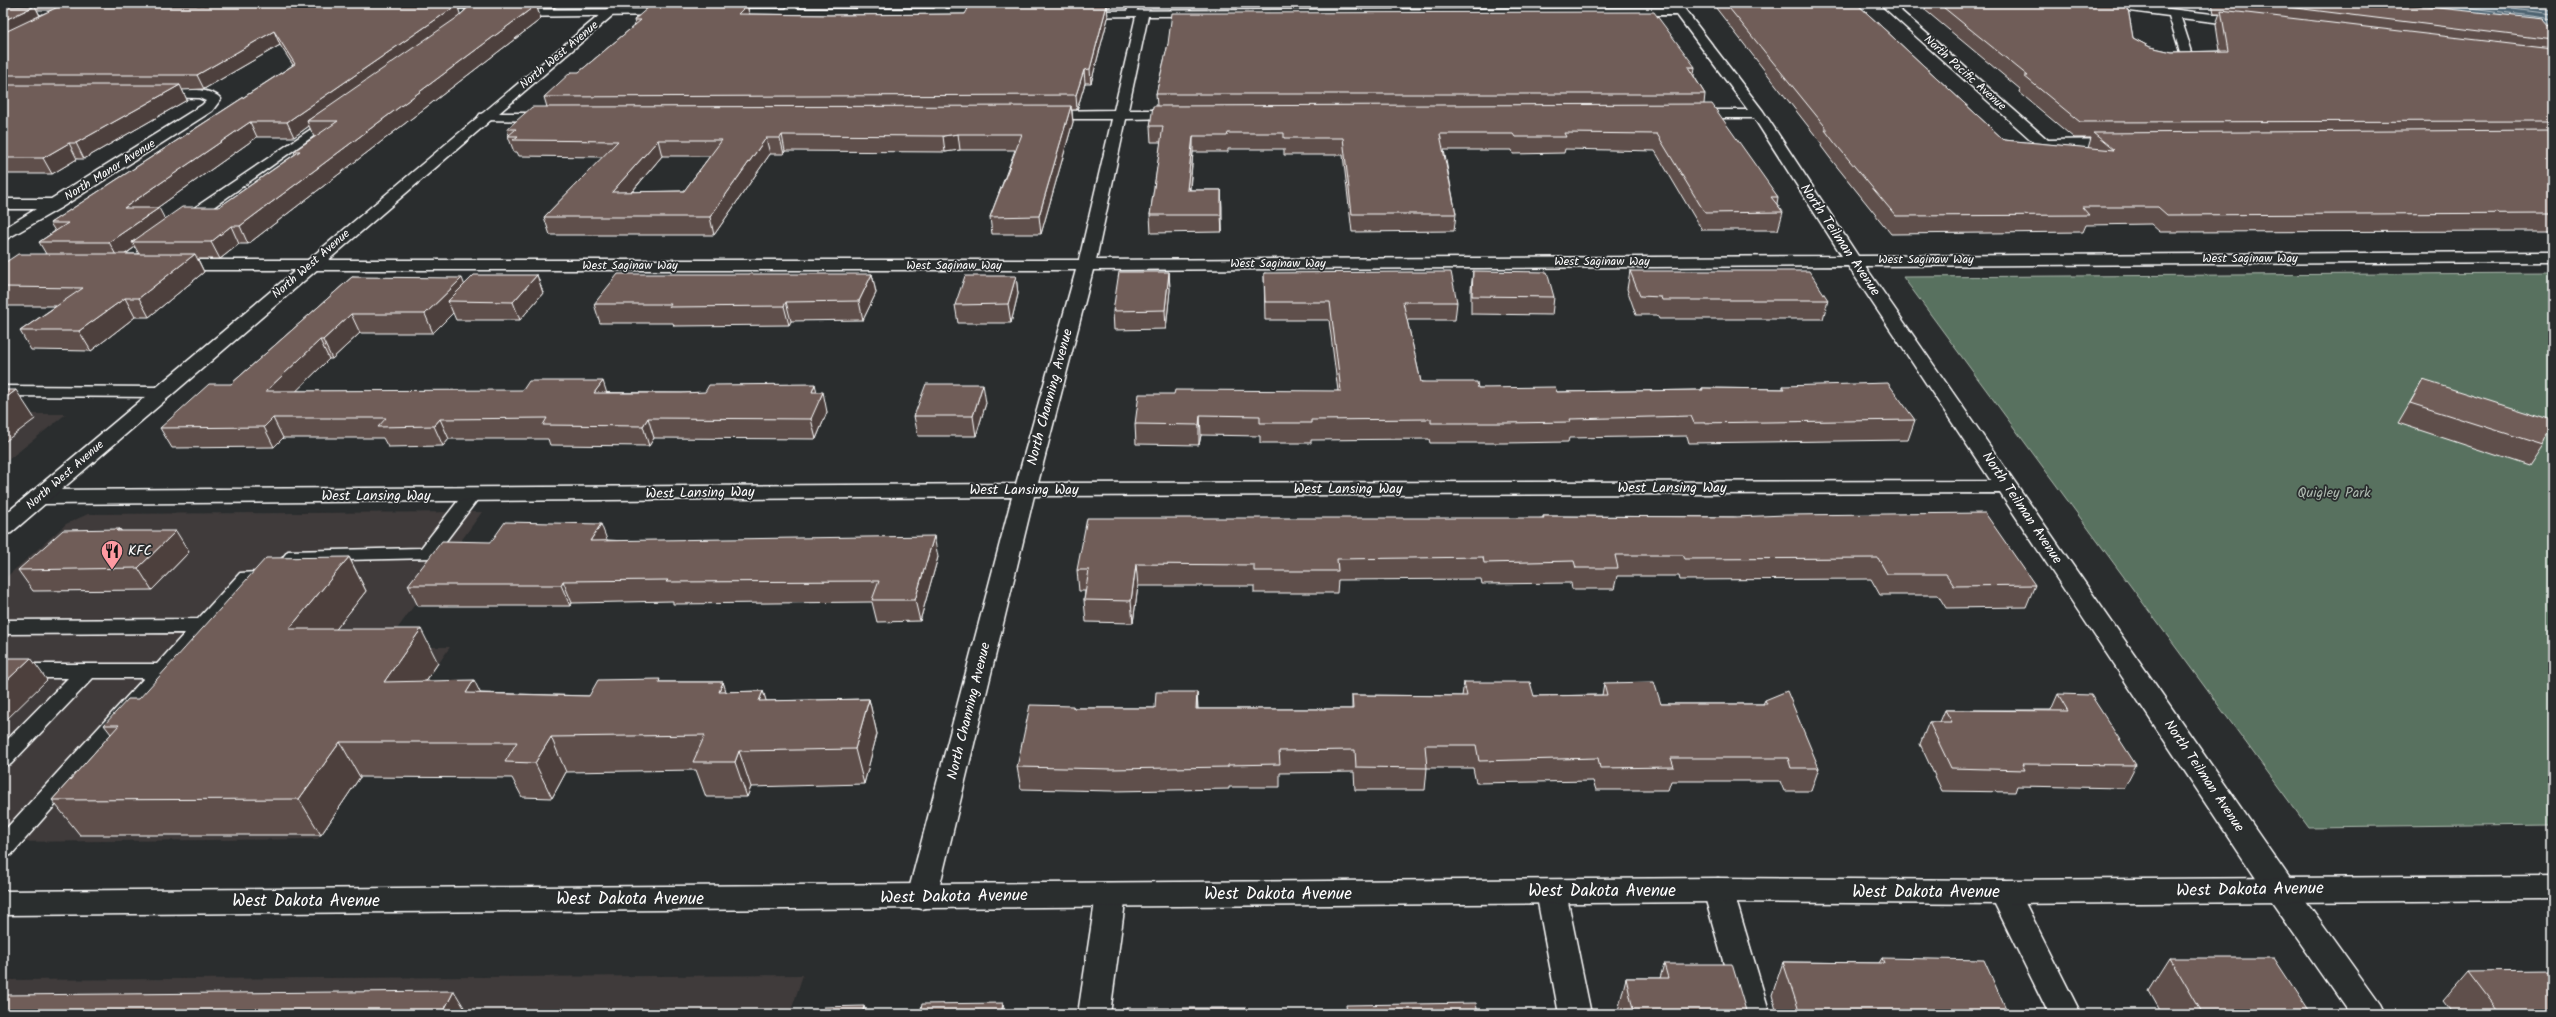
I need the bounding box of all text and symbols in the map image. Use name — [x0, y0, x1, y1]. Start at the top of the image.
street label: North West Avenue — [515, 16, 603, 94]
street label: North Pacific Avenue — [1919, 31, 2011, 116]
street label: North Manor Avenue — [61, 134, 160, 206]
street label: North Teilman Avenue — [1794, 179, 1886, 301]
street label: North West Avenue — [268, 224, 355, 303]
street label: West Saginaw Way — [2202, 249, 2298, 268]
street label: West Saginaw Way — [1878, 250, 1974, 269]
street label: West Saginaw Way — [1554, 252, 1650, 271]
street label: West Saginaw Way — [1230, 254, 1326, 273]
street label: West Saginaw Way — [582, 256, 678, 275]
street label: West Saginaw Way — [906, 256, 1002, 275]
street label: North Channing Avenue — [1021, 326, 1079, 468]
street label: North West Avenue — [22, 435, 109, 514]
street label: North Teilman Avenue — [1976, 447, 2068, 569]
street label: West Lansing Way — [1617, 477, 1727, 499]
street label: West Lansing Way — [1293, 478, 1403, 500]
street label: West Lansing Way — [969, 479, 1079, 501]
street label: West Lansing Way — [645, 481, 755, 505]
park label: Quigley Park — [2298, 482, 2371, 504]
street label: West Lansing Way — [321, 485, 431, 507]
restaurant icon: KFC — [99, 538, 125, 571]
place label: KFC — [128, 540, 152, 562]
street label: North Channing Avenue — [941, 639, 997, 782]
street label: North Teilman Avenue — [2158, 715, 2250, 837]
street label: West Dakota Avenue — [2176, 875, 2324, 905]
street label: West Dakota Avenue — [1528, 878, 1676, 905]
street label: West Dakota Avenue — [1852, 879, 2000, 906]
street label: West Dakota Avenue — [1204, 881, 1352, 908]
street label: West Dakota Avenue — [880, 882, 1028, 912]
street label: West Dakota Avenue — [556, 886, 704, 913]
street label: West Dakota Avenue — [232, 888, 380, 915]

